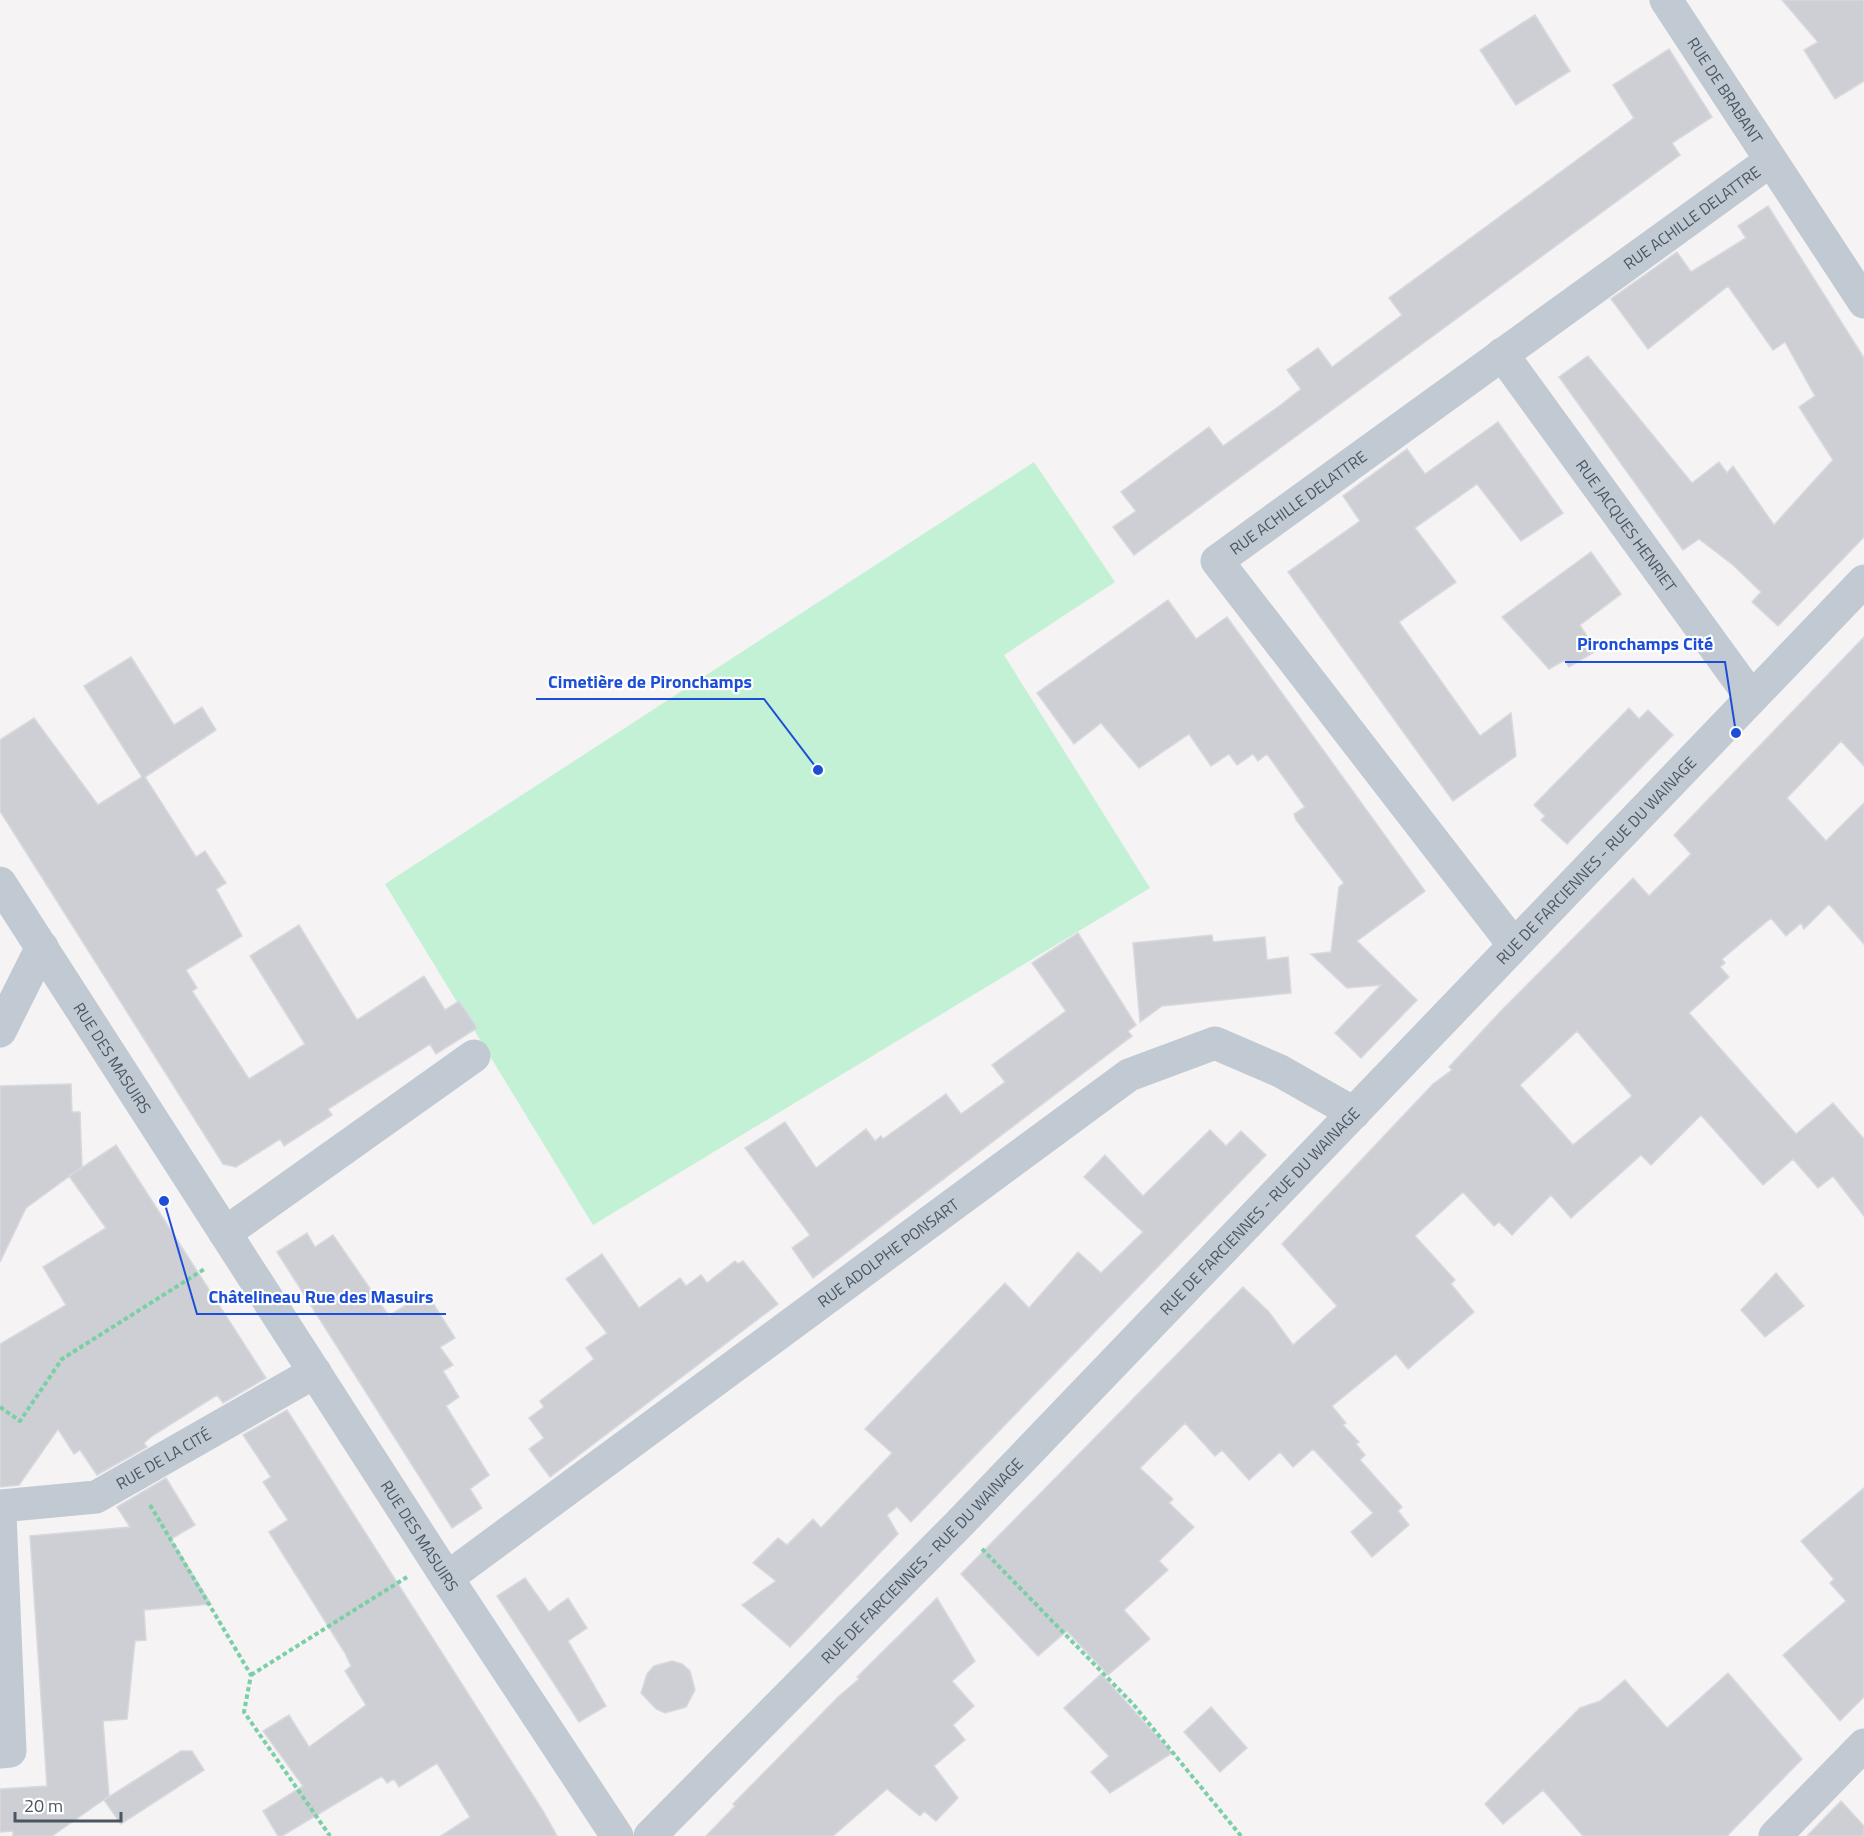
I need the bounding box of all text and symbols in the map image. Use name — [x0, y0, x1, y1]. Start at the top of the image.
street label: RUE DE BRABANT — [1681, 32, 1769, 149]
street label: RUE ACHILLE DELATTRE — [1618, 160, 1765, 275]
street label: RUE ACHILLE DELATTRE — [1224, 444, 1372, 560]
street label: RUE JACQUES HENRIET — [1570, 454, 1683, 597]
callout: Pironchamps Cité — [1565, 626, 1725, 662]
text: Pironchamps Cité — [1577, 630, 1713, 657]
callout: Cimetière de Pironchamps — [536, 663, 764, 699]
text: Cimetière de Pironchamps — [548, 668, 752, 695]
street label: RUE DE FARCIENNES - RUE DU WAINAGE — [1490, 751, 1702, 970]
street label: RUE DES MASUIRS — [68, 997, 157, 1118]
street label: RUE DE FARCIENNES - RUE DU WAINAGE — [1154, 1101, 1365, 1320]
street label: RUE ADOLPHE PONSART — [812, 1192, 964, 1313]
callout: Châtelineau Rue des Masuirs — [197, 1278, 446, 1314]
text: Châtelineau Rue des Masuirs — [208, 1283, 434, 1310]
street label: RUE DE LA CITÉ — [111, 1422, 215, 1495]
street label: RUE DE FARCIENNES - RUE DU WAINAGE — [815, 1452, 1029, 1669]
street label: RUE DES MASUIRS — [375, 1475, 465, 1596]
scale bar — [15, 1785, 122, 1823]
text: 20 m — [24, 1792, 63, 1819]

